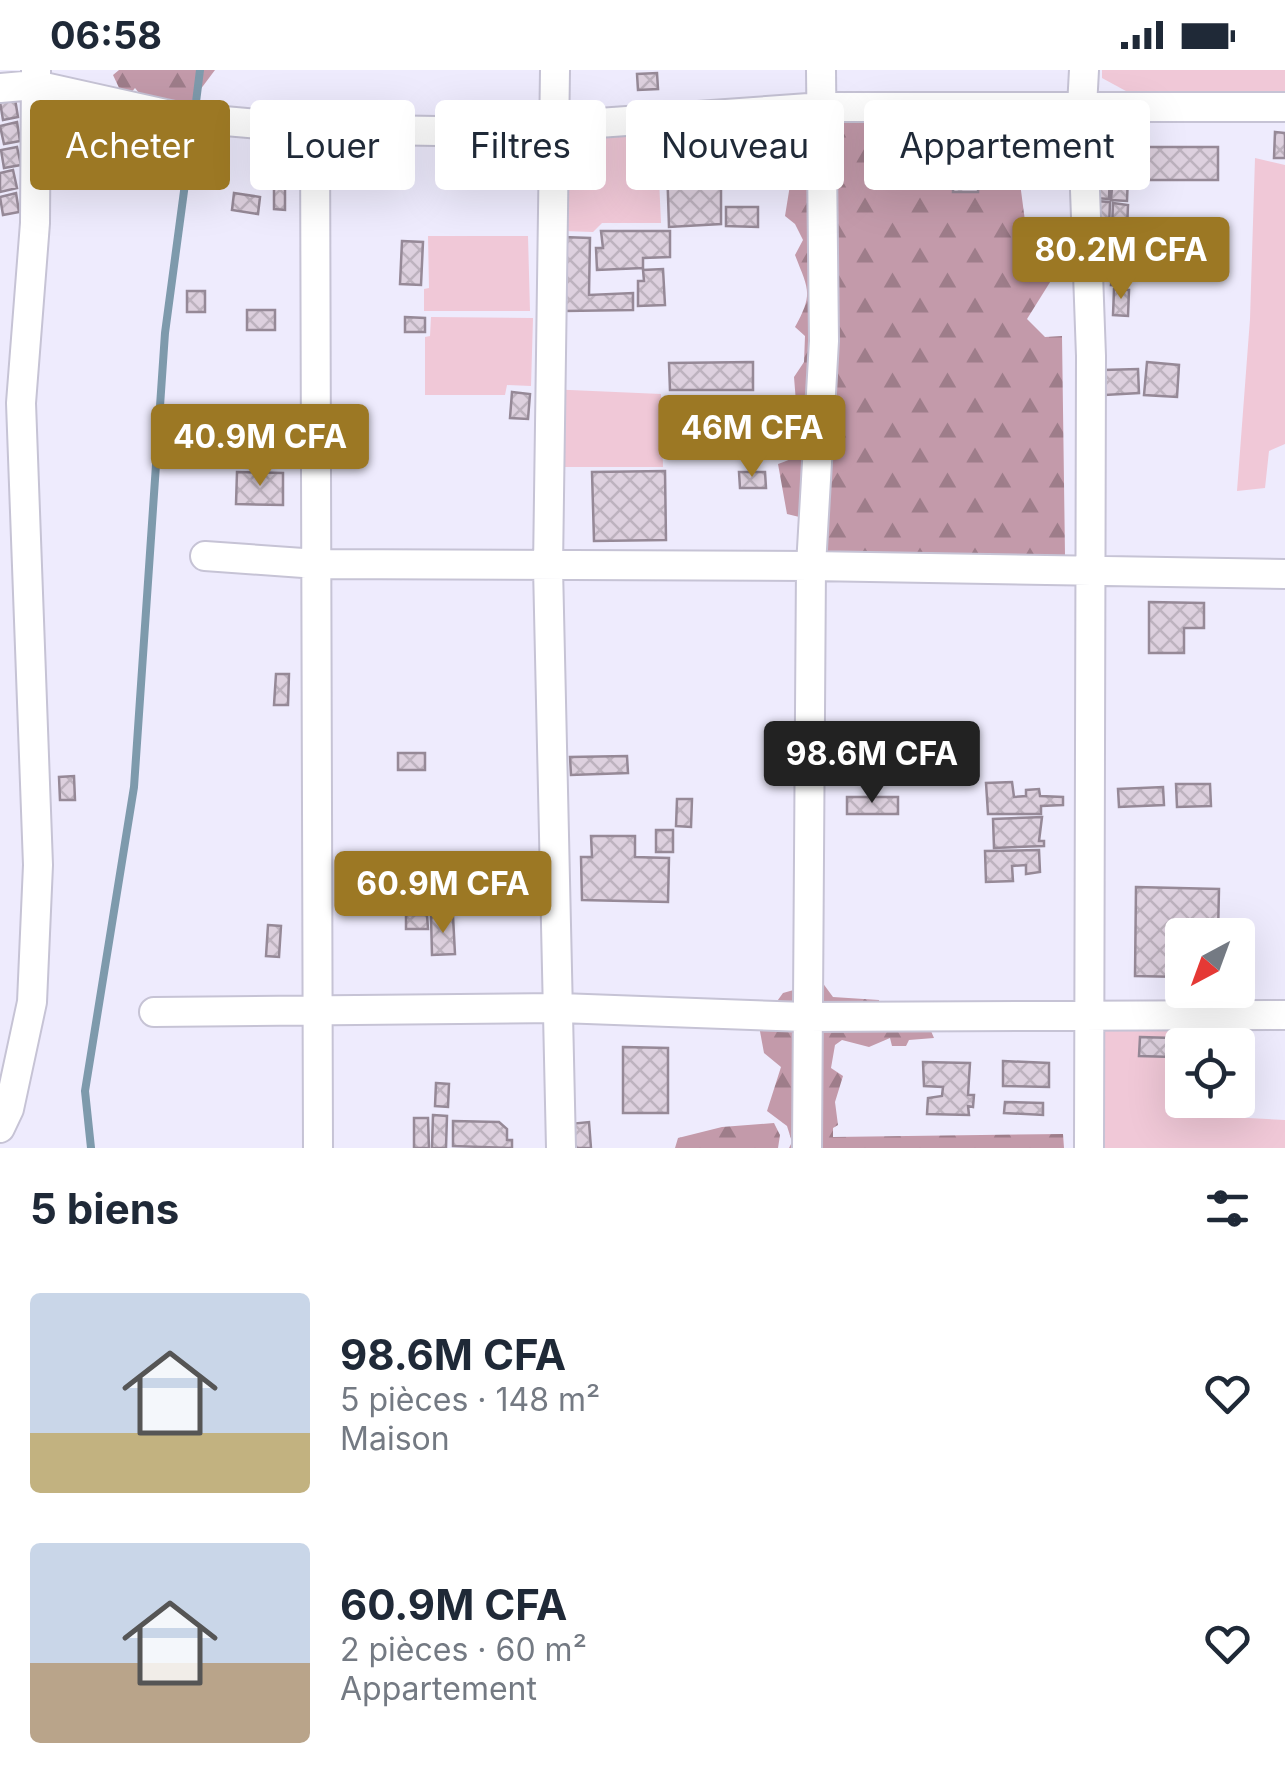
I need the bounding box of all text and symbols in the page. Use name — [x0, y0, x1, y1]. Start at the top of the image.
text: 06:58 — [50, 12, 162, 58]
chip: Acheter — [30, 100, 230, 190]
chip: Louer — [250, 100, 415, 190]
chip: Filtres — [435, 100, 606, 190]
chip: Nouveau — [626, 100, 844, 190]
chip: Appartement — [864, 100, 1150, 190]
pin: 80.2M CFA — [1007, 217, 1235, 302]
text: 80.2M CFA — [1034, 230, 1208, 269]
pin: 46M CFA — [660, 395, 844, 480]
pin: 40.9M CFA — [146, 404, 374, 489]
text: 46M CFA — [680, 408, 824, 447]
text: 40.9M CFA — [173, 417, 347, 456]
pin: 98.6M CFA — [758, 721, 986, 806]
text: 98.6M CFA — [786, 734, 958, 773]
pin: 60.9M CFA — [329, 851, 557, 936]
text: 60.9M CFA — [356, 864, 530, 903]
north arrow — [1165, 918, 1255, 1008]
map controls — [1165, 918, 1255, 1118]
button: locate — [1165, 1028, 1255, 1118]
icon: filters — [1200, 1181, 1255, 1236]
text: 5 biens — [30, 1183, 179, 1234]
text: 98.6M CFA — [340, 1329, 566, 1380]
icon: home — [110, 1333, 230, 1453]
icon: heart — [1200, 1366, 1255, 1421]
text: 5 pièces · 148 m² — [340, 1380, 600, 1419]
text: Maison — [340, 1419, 450, 1458]
text: 60.9M CFA — [340, 1579, 567, 1630]
icon: home — [110, 1583, 230, 1703]
icon: heart — [1200, 1616, 1255, 1671]
text: 2 pièces · 60 m² — [340, 1630, 587, 1669]
text: Appartement — [340, 1669, 537, 1708]

